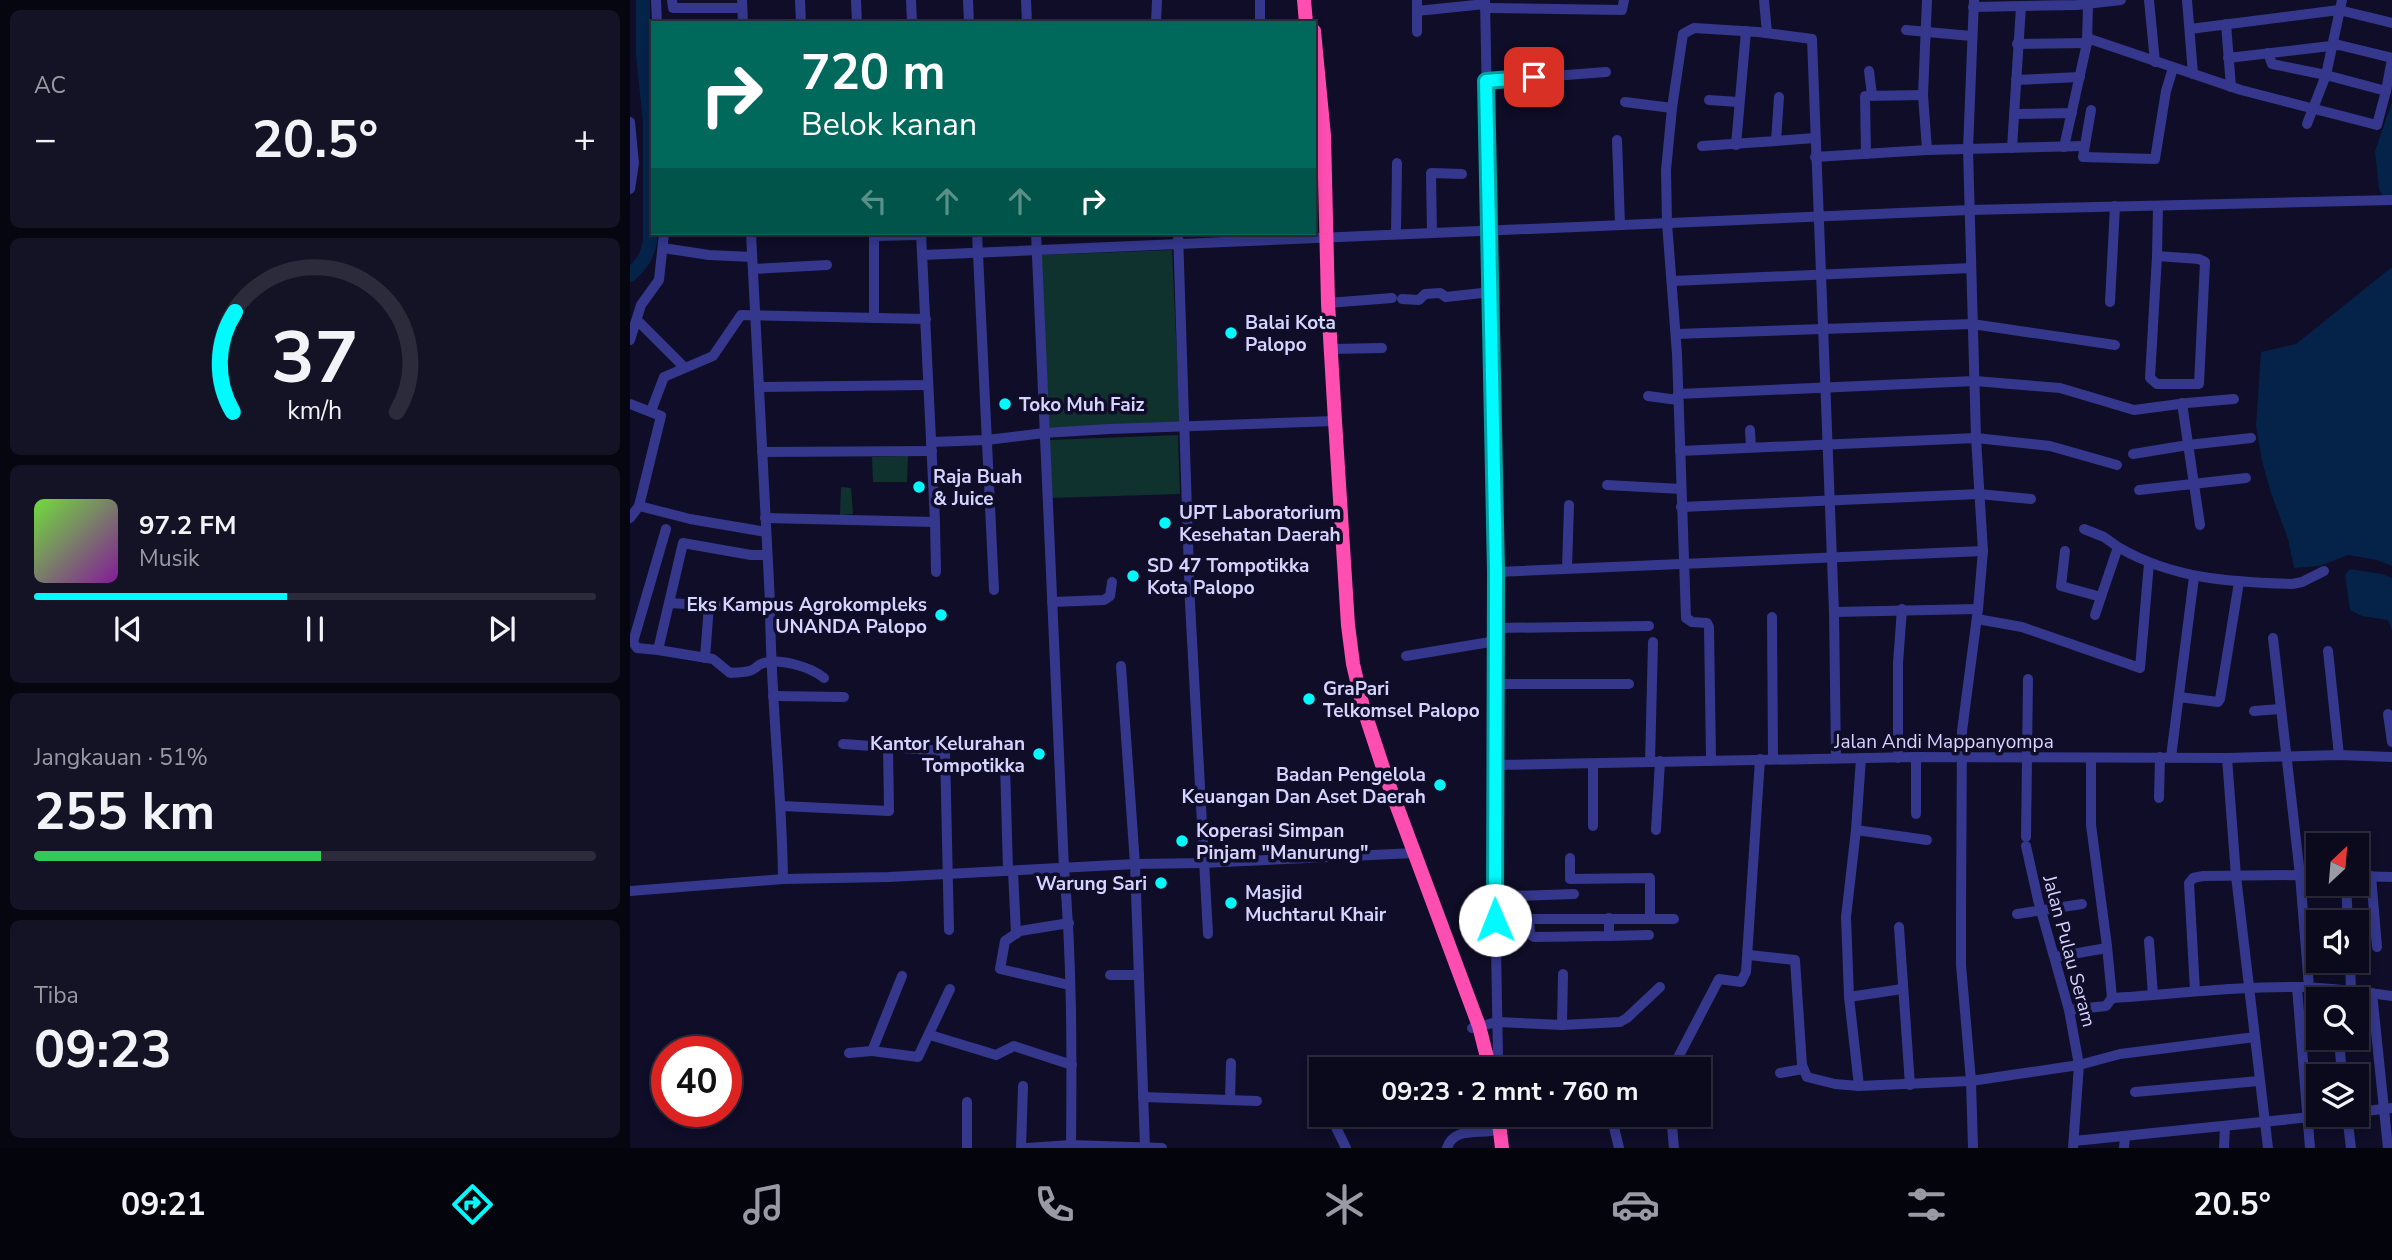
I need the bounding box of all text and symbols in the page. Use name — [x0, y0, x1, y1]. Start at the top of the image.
text: 720 m — [801, 39, 945, 106]
pin — [1504, 47, 1564, 107]
icon: right — [686, 49, 777, 140]
icon: arrive — [1515, 58, 1553, 96]
text: AC — [34, 70, 66, 101]
text: Belok kanan — [801, 103, 977, 146]
text: 20.5° — [252, 104, 378, 175]
text: − — [34, 114, 57, 165]
text: + — [573, 114, 596, 165]
icon: left — [855, 182, 893, 220]
icon: ahead — [928, 182, 966, 220]
icon: ahead — [1001, 182, 1039, 220]
icon: right — [1074, 182, 1112, 220]
text: 37 — [271, 309, 359, 409]
place label: Balai Kota Palopo — [1245, 310, 1336, 358]
marker: Balai Kota Palopo — [1223, 325, 1239, 341]
place label: Toko Muh Faiz — [1019, 392, 1145, 418]
text: km/h — [287, 394, 343, 428]
marker: Toko Muh Faiz — [997, 396, 1013, 412]
place label: Raja Buah & Juice — [933, 464, 1022, 512]
marker: Raja Buah & Juice — [911, 479, 927, 495]
place label: UPT Laboratorium Kesehatan Daerah — [1179, 500, 1341, 548]
text: 97.2 FM — [139, 508, 236, 543]
marker: UPT Laboratorium Kesehatan Daerah — [1157, 515, 1173, 531]
text: Musik — [139, 543, 199, 574]
place label: SD 47 Tompotikka Kota Palopo — [1147, 553, 1310, 601]
marker: SD 47 Tompotikka Kota Palopo — [1125, 568, 1141, 584]
place label: Eks Kampus Agrokompleks UNANDA Palopo — [686, 592, 927, 640]
marker: Eks Kampus Agrokompleks UNANDA Palopo — [933, 607, 949, 623]
icon: previous — [109, 610, 147, 648]
icon: pause — [296, 610, 334, 648]
icon: next — [483, 610, 521, 648]
place label: GraPari Telkomsel Palopo — [1323, 676, 1480, 724]
marker: GraPari Telkomsel Palopo — [1301, 691, 1317, 707]
street label: Jalan Andi Mappanyompa — [1833, 729, 2054, 755]
place label: Kantor Kelurahan Tompotikka — [870, 731, 1025, 779]
text: Jangkauan · 51% — [34, 742, 208, 773]
marker: Kantor Kelurahan Tompotikka — [1031, 746, 1047, 762]
place label: Badan Pengelola Keuangan Dan Aset Daerah — [1182, 762, 1426, 810]
text: 255 km — [34, 776, 215, 847]
marker: Badan Pengelola Keuangan Dan Aset Daerah — [1432, 777, 1448, 793]
place label: Koperasi Simpan Pinjam "Manurung" — [1196, 818, 1368, 866]
marker: Koperasi Simpan Pinjam "Manurung" — [1174, 833, 1190, 849]
north arrow — [2306, 833, 2370, 896]
map controls — [2306, 833, 2369, 1127]
place label: Warung Sari — [1036, 871, 1147, 897]
street label: Jalan Pulau Seram — [2036, 871, 2102, 1030]
marker: Warung Sari — [1153, 875, 1169, 891]
place label: Masjid Muchtarul Khair — [1245, 880, 1387, 928]
position arrow — [1458, 883, 1532, 957]
marker: Masjid Muchtarul Khair — [1223, 895, 1239, 911]
button: sound — [2306, 910, 2369, 973]
text: Tiba — [34, 980, 79, 1011]
button: search — [2306, 987, 2369, 1050]
text: 09:23 — [34, 1014, 172, 1085]
speed limit sign: 40 — [651, 1036, 742, 1127]
button: layers — [2306, 1064, 2369, 1127]
text: 09:23 · 2 mnt · 760 m — [1381, 1074, 1639, 1109]
icon: directions — [448, 1180, 497, 1229]
icon: music — [739, 1180, 788, 1229]
icon: phone — [1030, 1180, 1079, 1229]
icon: climate — [1320, 1180, 1369, 1229]
icon: car — [1611, 1180, 1660, 1229]
icon: filters — [1902, 1180, 1951, 1229]
text: 09:21 — [121, 1183, 206, 1226]
text: 20.5° — [2193, 1183, 2271, 1226]

